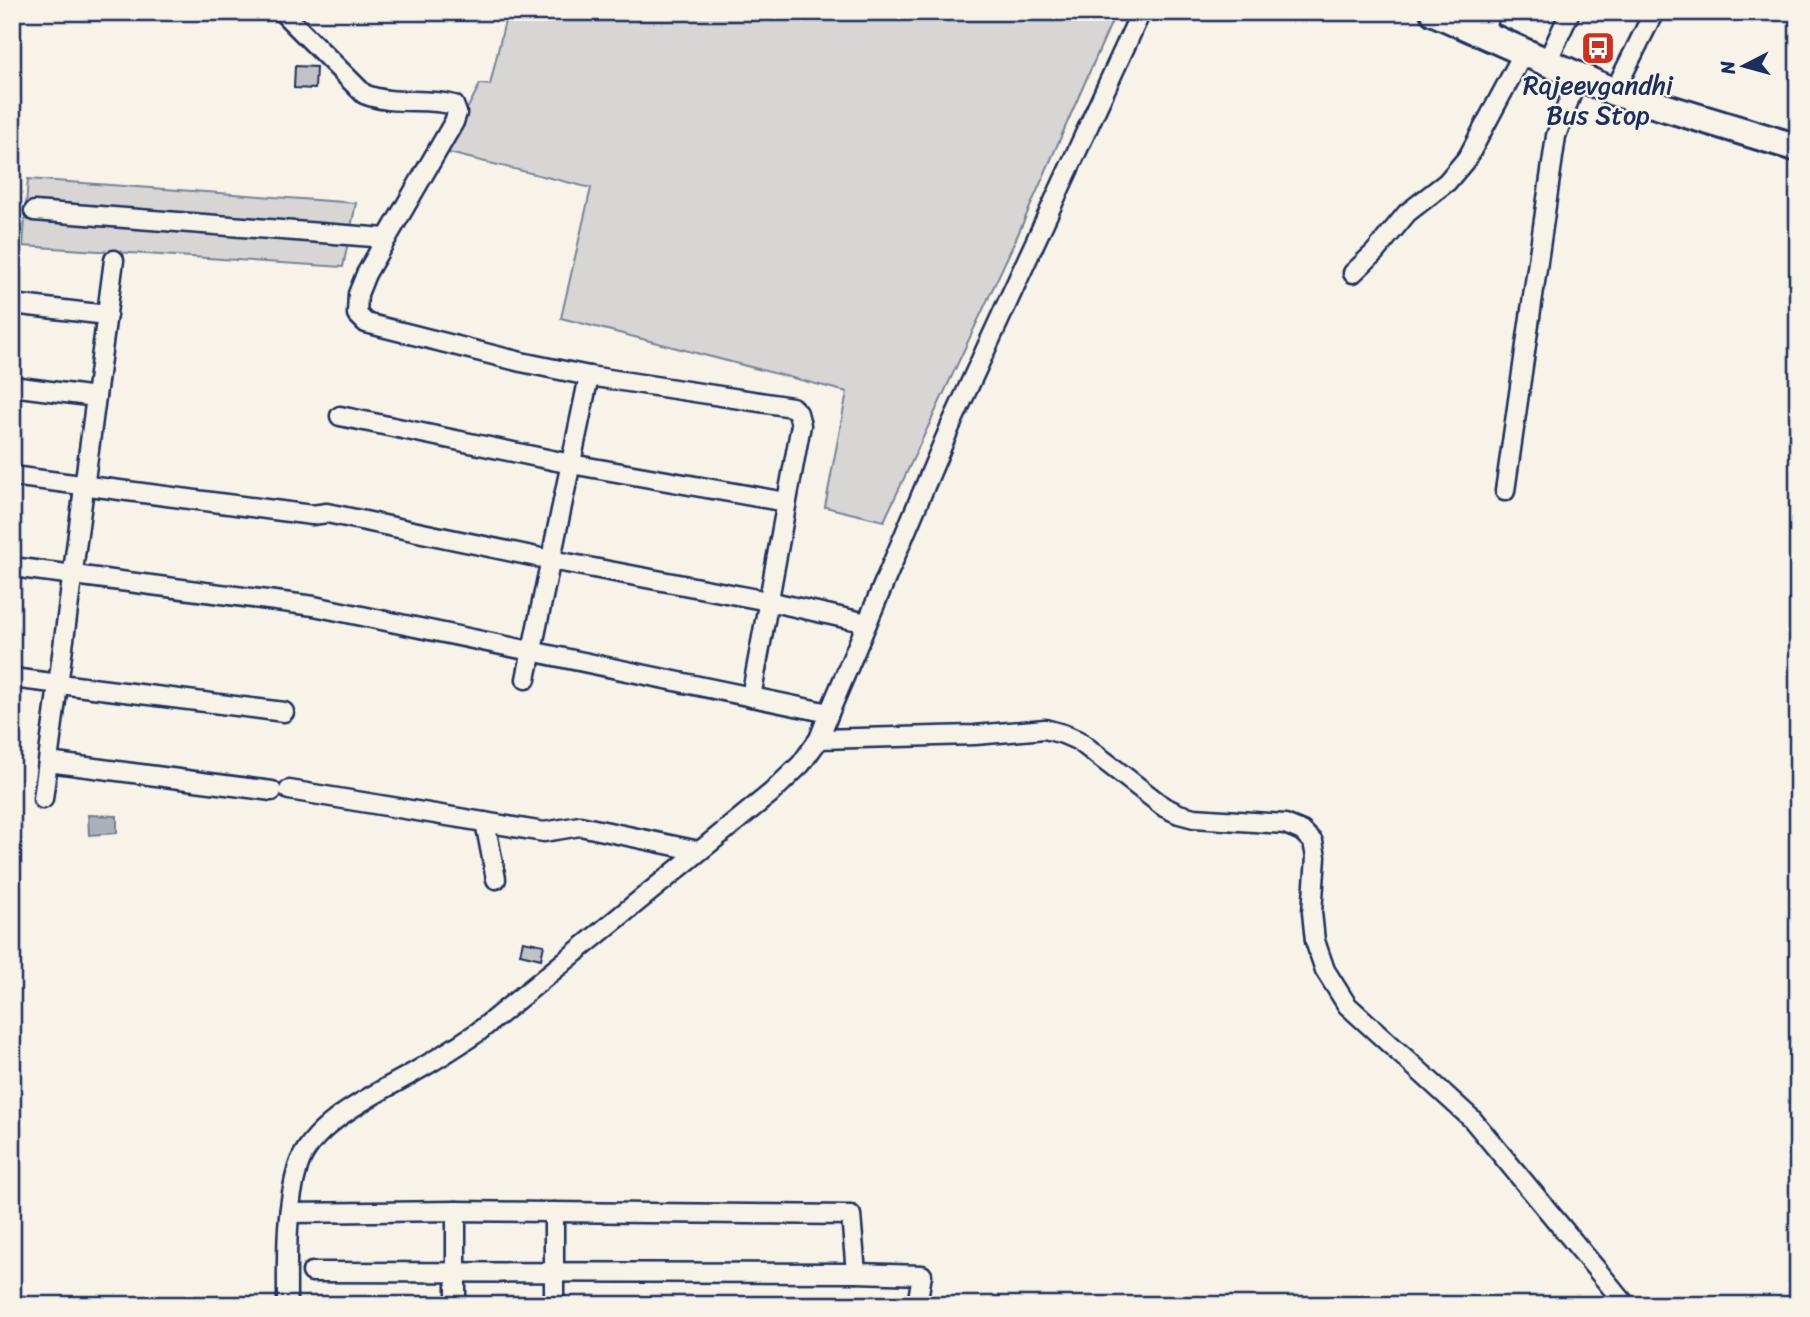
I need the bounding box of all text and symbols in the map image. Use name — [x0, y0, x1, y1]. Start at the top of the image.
bus stop icon: Rajeevgandhi Bus Stop — [1579, 29, 1617, 67]
north arrow — [1708, 32, 1778, 102]
text: N — [1710, 59, 1745, 77]
place label: Rajeevgandhi Bus Stop — [1523, 62, 1674, 138]

